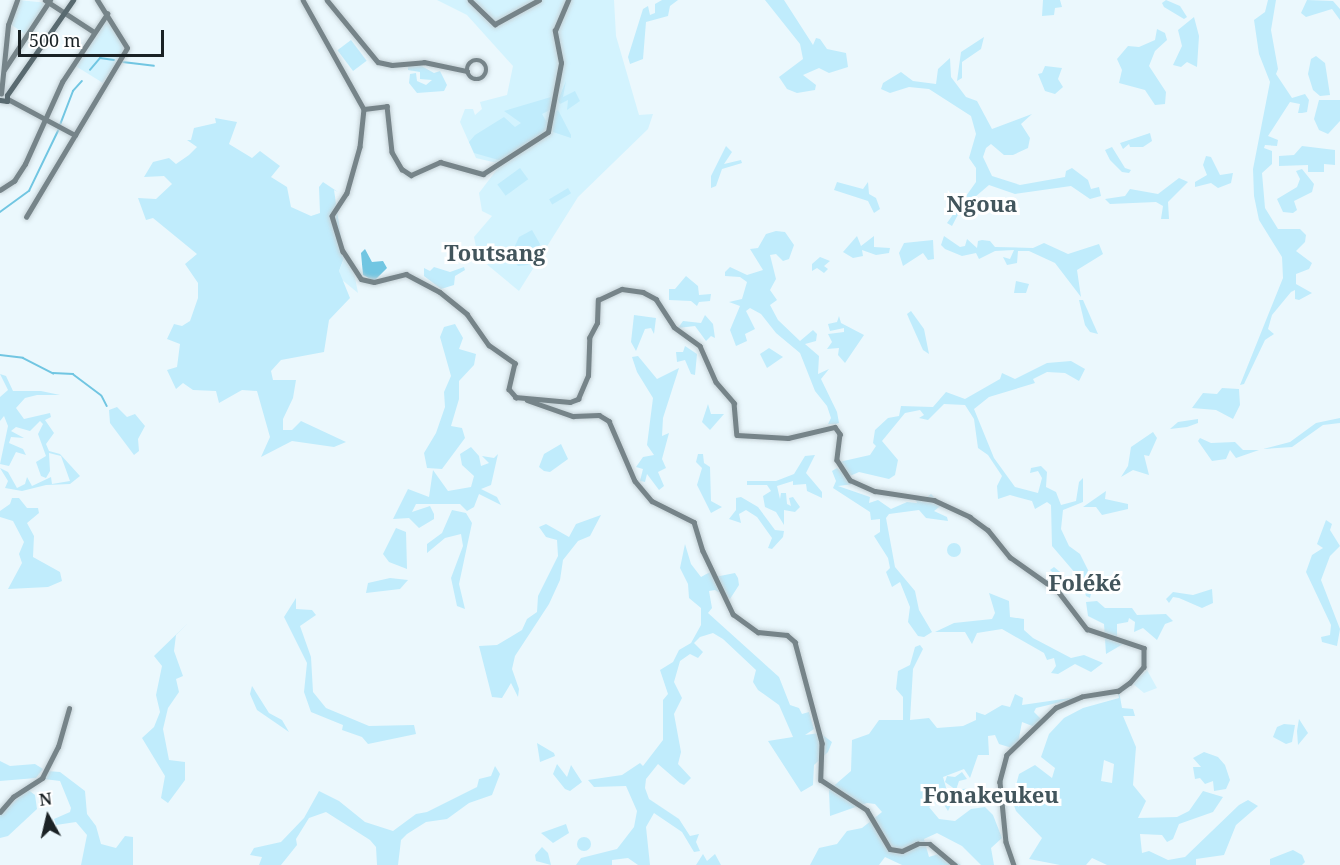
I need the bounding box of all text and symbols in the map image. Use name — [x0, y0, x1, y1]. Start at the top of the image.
scale bar — [21, 18, 166, 56]
text: 500 m — [29, 28, 81, 52]
district label: Ngoua — [946, 191, 1018, 217]
district label: Toutsang — [444, 240, 546, 266]
district label: Foléké — [1049, 570, 1121, 596]
district label: Fonakeukeu — [923, 782, 1059, 808]
north arrow — [18, 787, 78, 847]
text: N — [38, 787, 53, 811]

